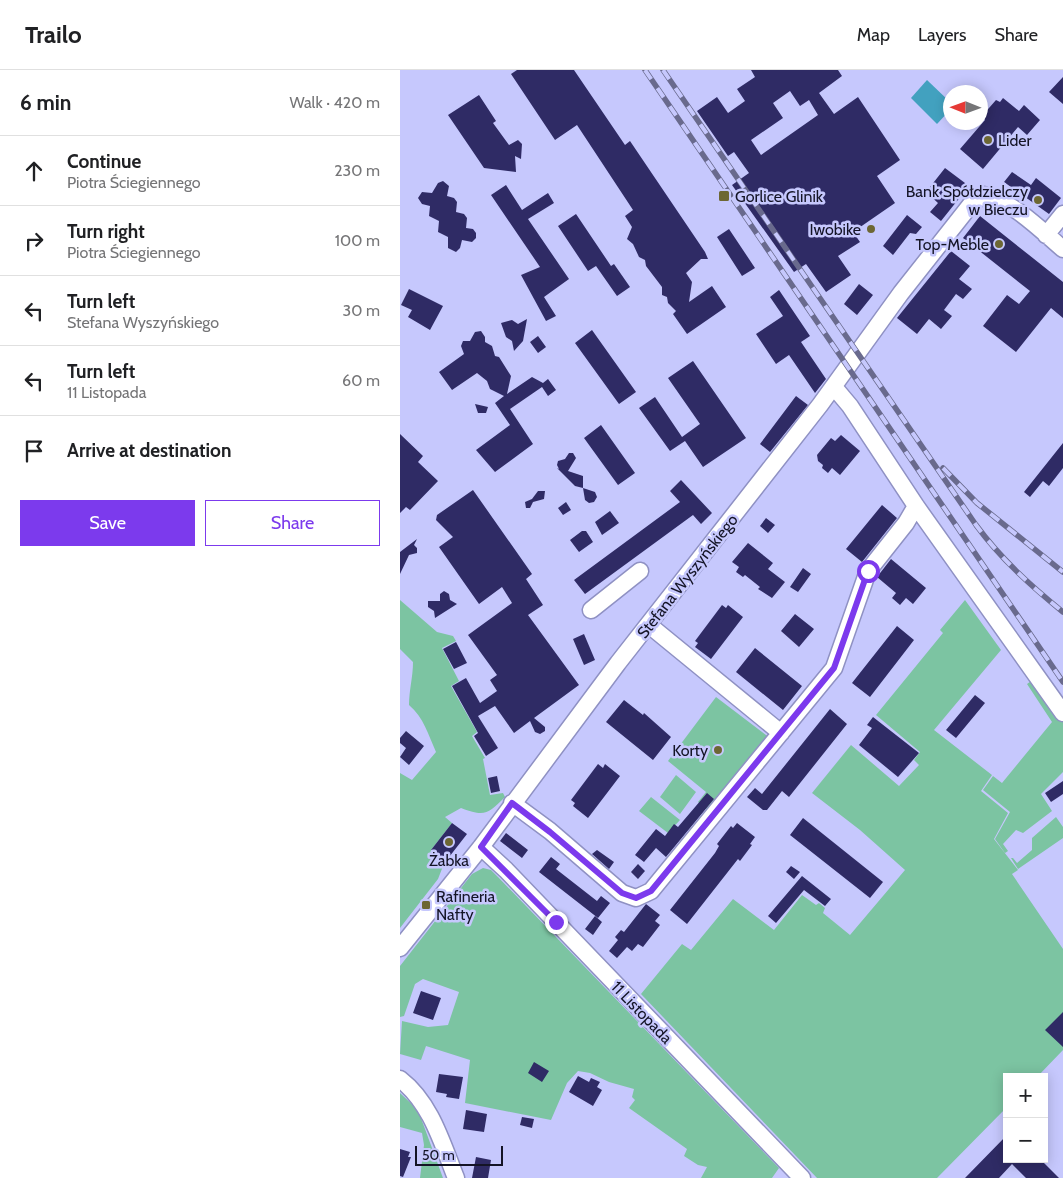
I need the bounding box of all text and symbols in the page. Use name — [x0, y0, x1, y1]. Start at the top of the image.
text: Trailo — [25, 20, 82, 49]
text: Map — [857, 24, 890, 46]
text: Layers — [918, 24, 967, 46]
text: Share — [995, 24, 1038, 46]
north arrow — [943, 85, 988, 130]
text: 6 min — [20, 90, 71, 115]
text: Walk · 420 m — [289, 93, 380, 112]
place label: Lider — [998, 131, 1032, 150]
marker: Lider — [982, 134, 994, 146]
text: Continue — [67, 150, 141, 173]
icon: ahead — [20, 157, 48, 185]
text: 230 m — [334, 161, 380, 180]
text: Piotra Ściegiennego — [67, 173, 201, 192]
place label: Bank Spółdzielczy w Bieczu — [906, 182, 1028, 219]
place label: Gorlice Glinik — [735, 187, 824, 206]
marker: Gorlice Glinik — [717, 189, 731, 203]
marker: Bank Spółdzielczy w Bieczu — [1032, 194, 1044, 206]
text: Turn right — [67, 220, 145, 243]
place label: Iwobike — [809, 220, 861, 239]
marker: Iwobike — [865, 223, 877, 235]
icon: right — [20, 227, 48, 255]
text: 100 m — [335, 231, 380, 250]
place label: Top-Meble — [915, 235, 989, 254]
marker: Top-Meble — [993, 238, 1005, 250]
text: Piotra Ściegiennego — [67, 243, 201, 262]
text: Turn left — [67, 290, 135, 313]
icon: left — [20, 297, 48, 325]
text: 30 m — [343, 301, 380, 320]
text: Stefana Wyszyńskiego — [67, 313, 219, 332]
text: Turn left — [67, 360, 135, 383]
icon: left — [20, 367, 48, 395]
text: 60 m — [342, 371, 380, 390]
text: 11 Listopada — [67, 383, 146, 402]
icon: arrive — [20, 437, 48, 465]
text: Arrive at destination — [67, 439, 231, 462]
button: Save — [20, 500, 195, 546]
button: Share — [205, 500, 380, 546]
street label: Stefana Wyszyńskiego — [633, 510, 742, 642]
route start — [857, 560, 880, 583]
place label: Korty — [672, 741, 708, 760]
marker: Korty — [712, 744, 724, 756]
marker: Żabka — [443, 836, 455, 848]
place label: Żabka — [429, 851, 469, 870]
place label: Rafineria Nafty — [436, 887, 495, 924]
marker: Rafineria Nafty — [420, 899, 432, 911]
route end — [545, 911, 568, 934]
street label: 11 Listopada — [607, 977, 676, 1048]
map controls — [1003, 1073, 1048, 1163]
button: + — [1003, 1073, 1048, 1118]
button: − — [1003, 1118, 1048, 1163]
scale bar — [415, 1143, 502, 1166]
text: 50 m — [422, 1146, 455, 1164]

